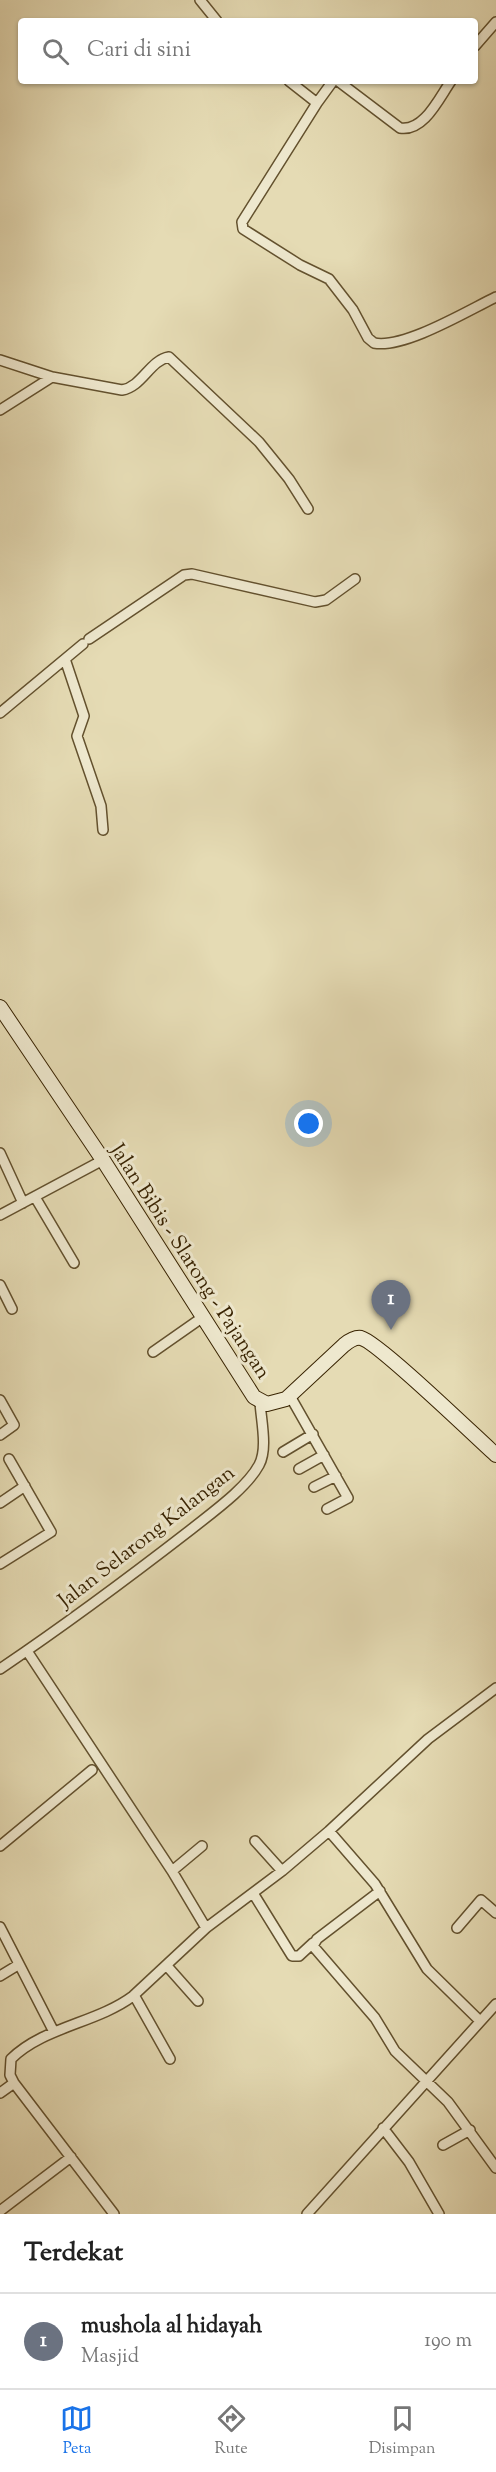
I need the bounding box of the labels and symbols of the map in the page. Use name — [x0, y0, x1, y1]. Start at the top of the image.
your location — [294, 1109, 323, 1138]
street label: Jalan Bibis - Slarong - Pajangan — [101, 1137, 277, 1386]
pin: 1 — [372, 1280, 410, 1330]
street label: Jalan Selarong Kalangan — [52, 1459, 242, 1617]

